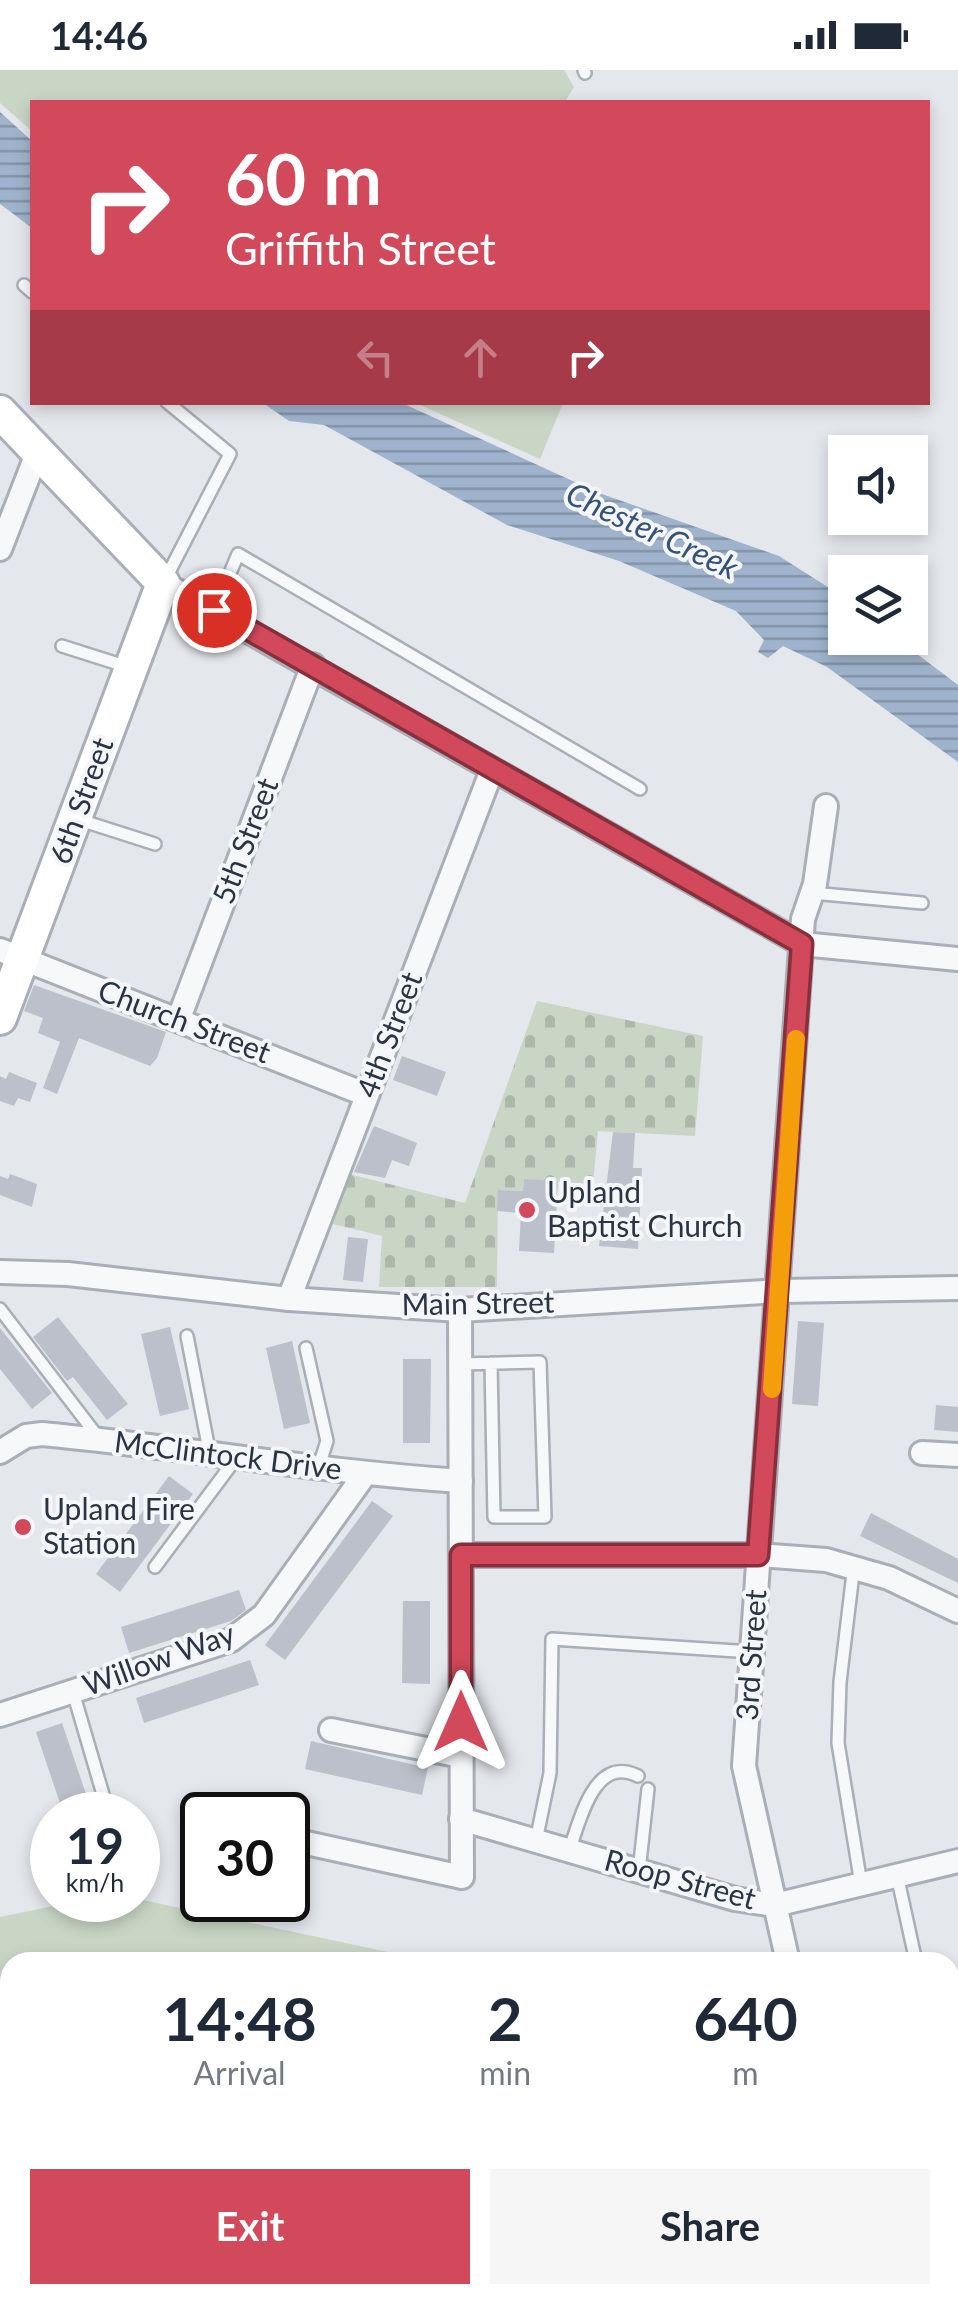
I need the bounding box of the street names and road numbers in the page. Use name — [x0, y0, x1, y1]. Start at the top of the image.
street label: 6th Street — [41, 732, 120, 868]
street label: 5th Street — [204, 772, 285, 908]
street label: 4th Street — [348, 966, 429, 1102]
street label: Church Street — [94, 971, 276, 1070]
street label: Main Street — [401, 1283, 555, 1321]
street label: McClintock Drive — [113, 1422, 344, 1486]
street label: 3rd Street — [727, 1588, 773, 1722]
street label: Willow Way — [78, 1614, 240, 1702]
street label: Roop Street — [601, 1841, 760, 1916]

